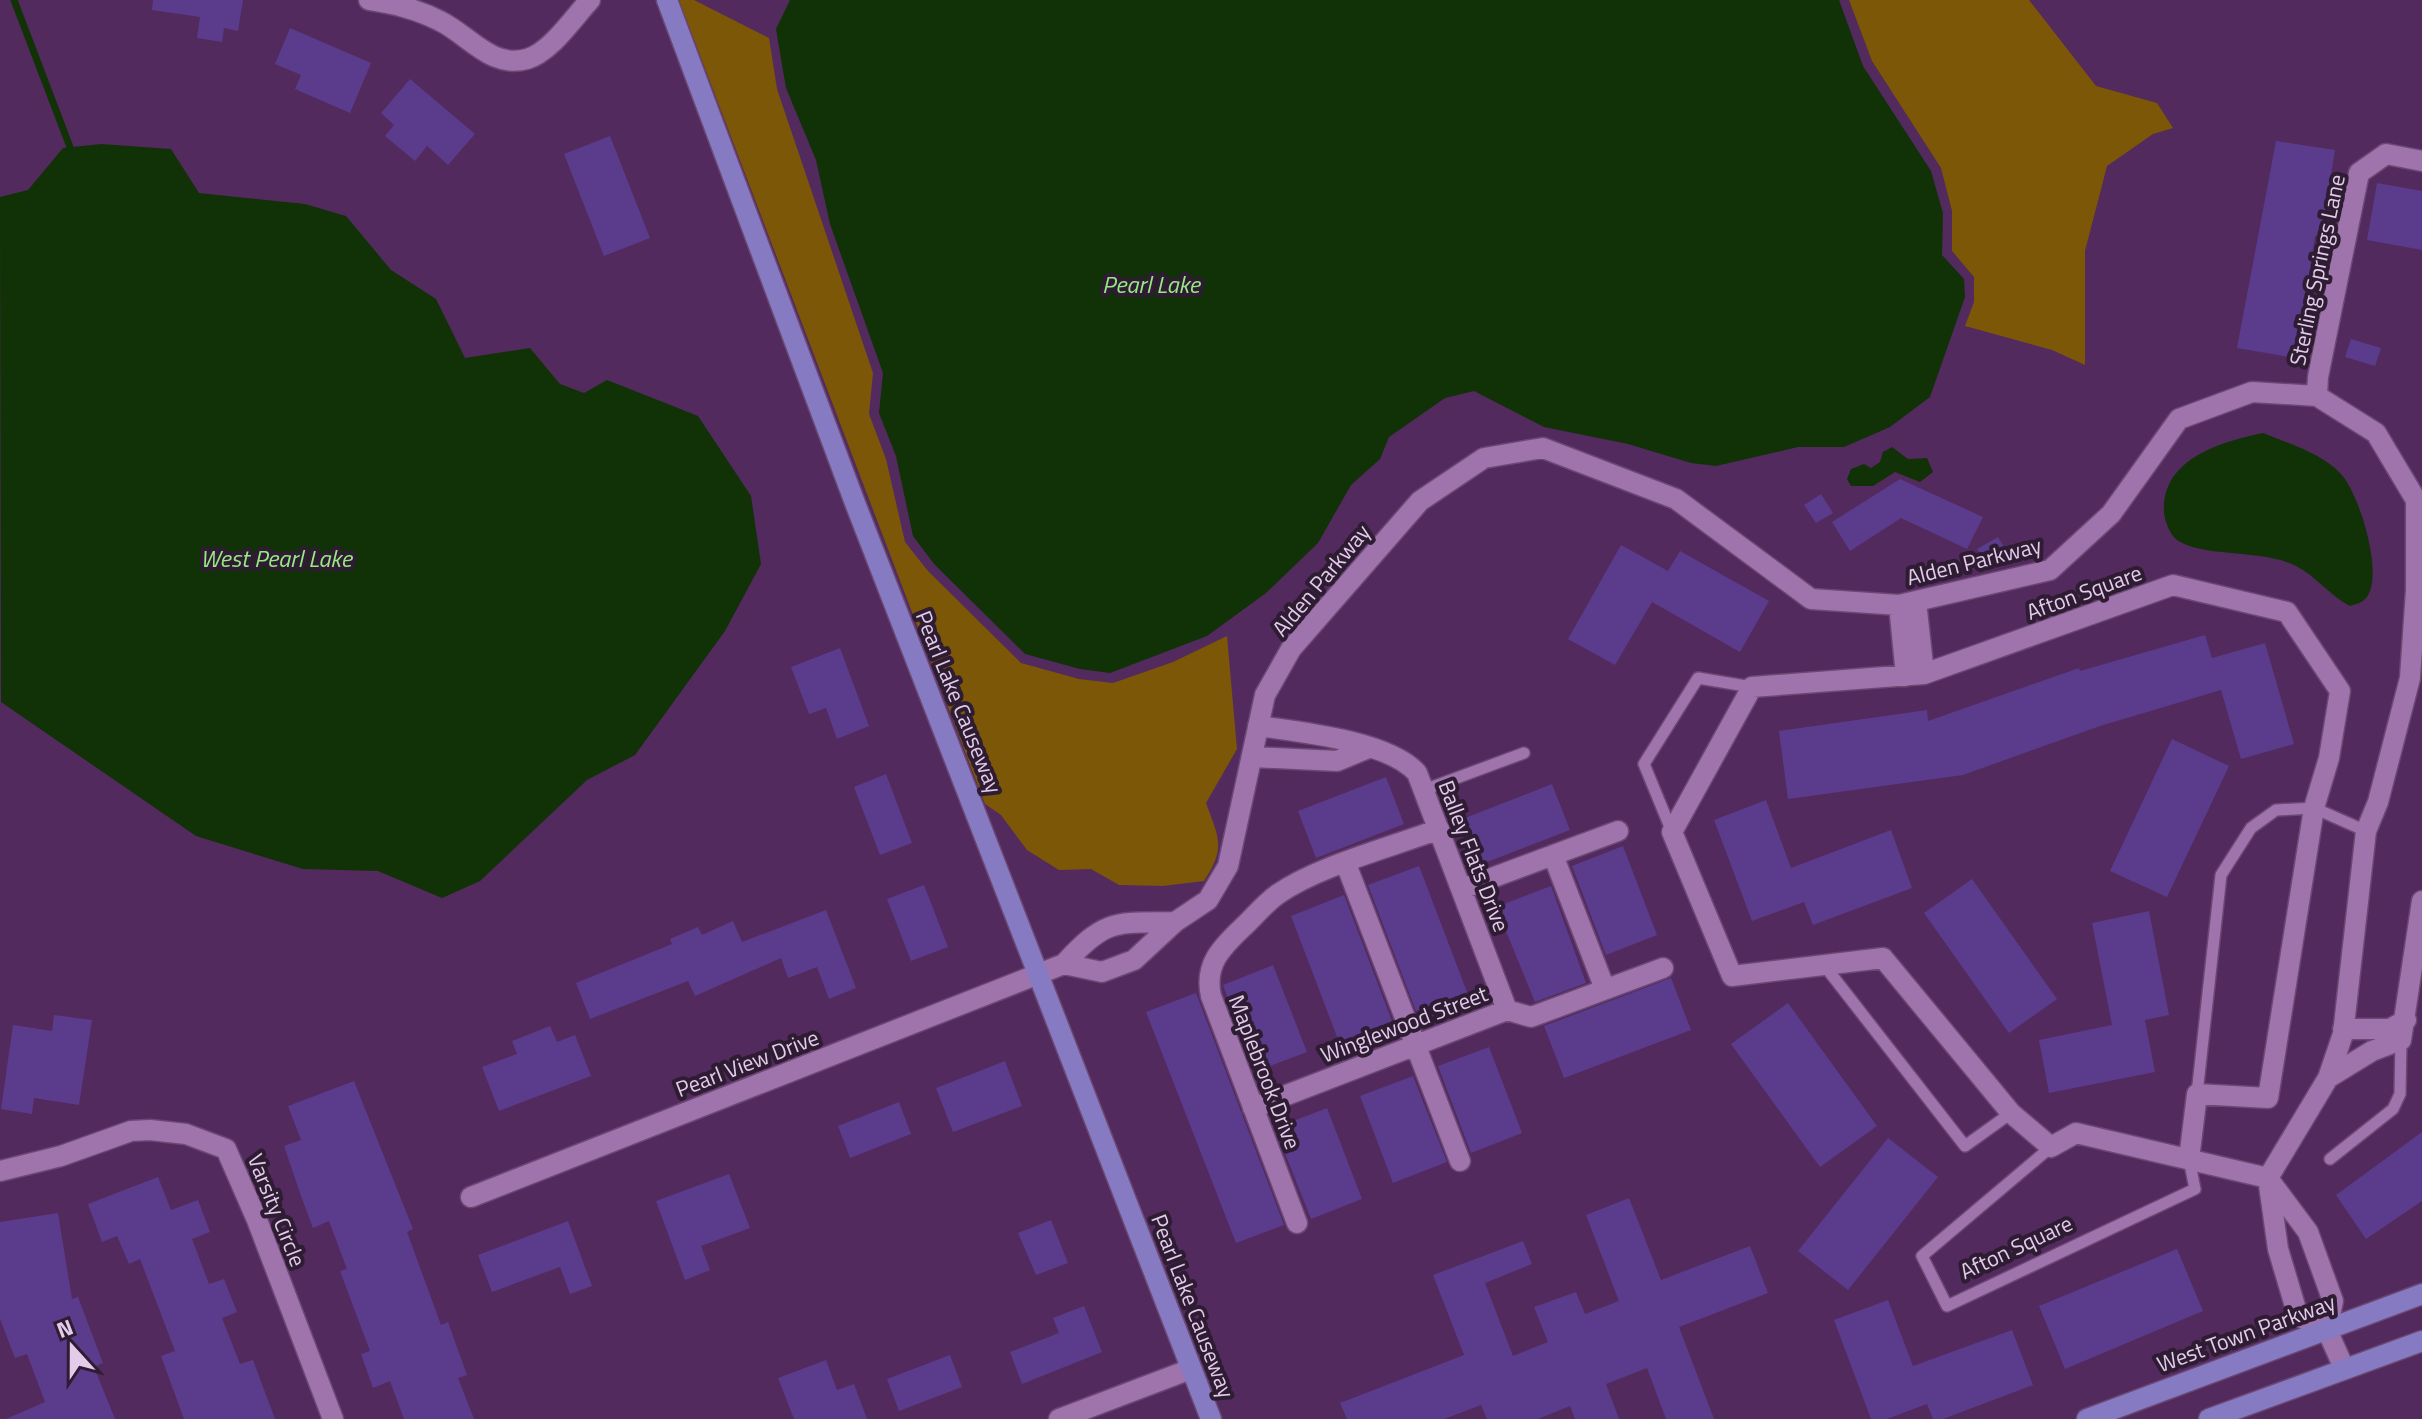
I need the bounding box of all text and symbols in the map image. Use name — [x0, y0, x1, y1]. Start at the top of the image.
street label: Sterling Springs Lane — [2280, 171, 2354, 369]
water label: Pearl Lake — [1102, 266, 1202, 302]
street label: Alden Parkway — [1264, 516, 1379, 644]
street label: Alden Parkway — [1903, 528, 2045, 594]
water label: West Pearl Lake — [200, 540, 354, 576]
street label: Afton Square — [2021, 555, 2147, 629]
street label: Pearl Lake Causeway — [907, 605, 1011, 799]
street label: Balley Flats Drive — [1430, 775, 1518, 937]
street label: Winglewood Street — [1315, 976, 1493, 1072]
street label: Maplebrook Drive — [1220, 990, 1310, 1154]
street label: Pearl View Drive — [670, 1020, 824, 1106]
street label: Varsity Circle — [239, 1148, 315, 1272]
street label: Afton Square — [1954, 1206, 2078, 1288]
street label: Pearl Lake Causeway — [1142, 1209, 1244, 1403]
street label: West Town Parkway — [2152, 1285, 2340, 1381]
north arrow — [32, 1307, 112, 1387]
text: N — [52, 1310, 78, 1347]

